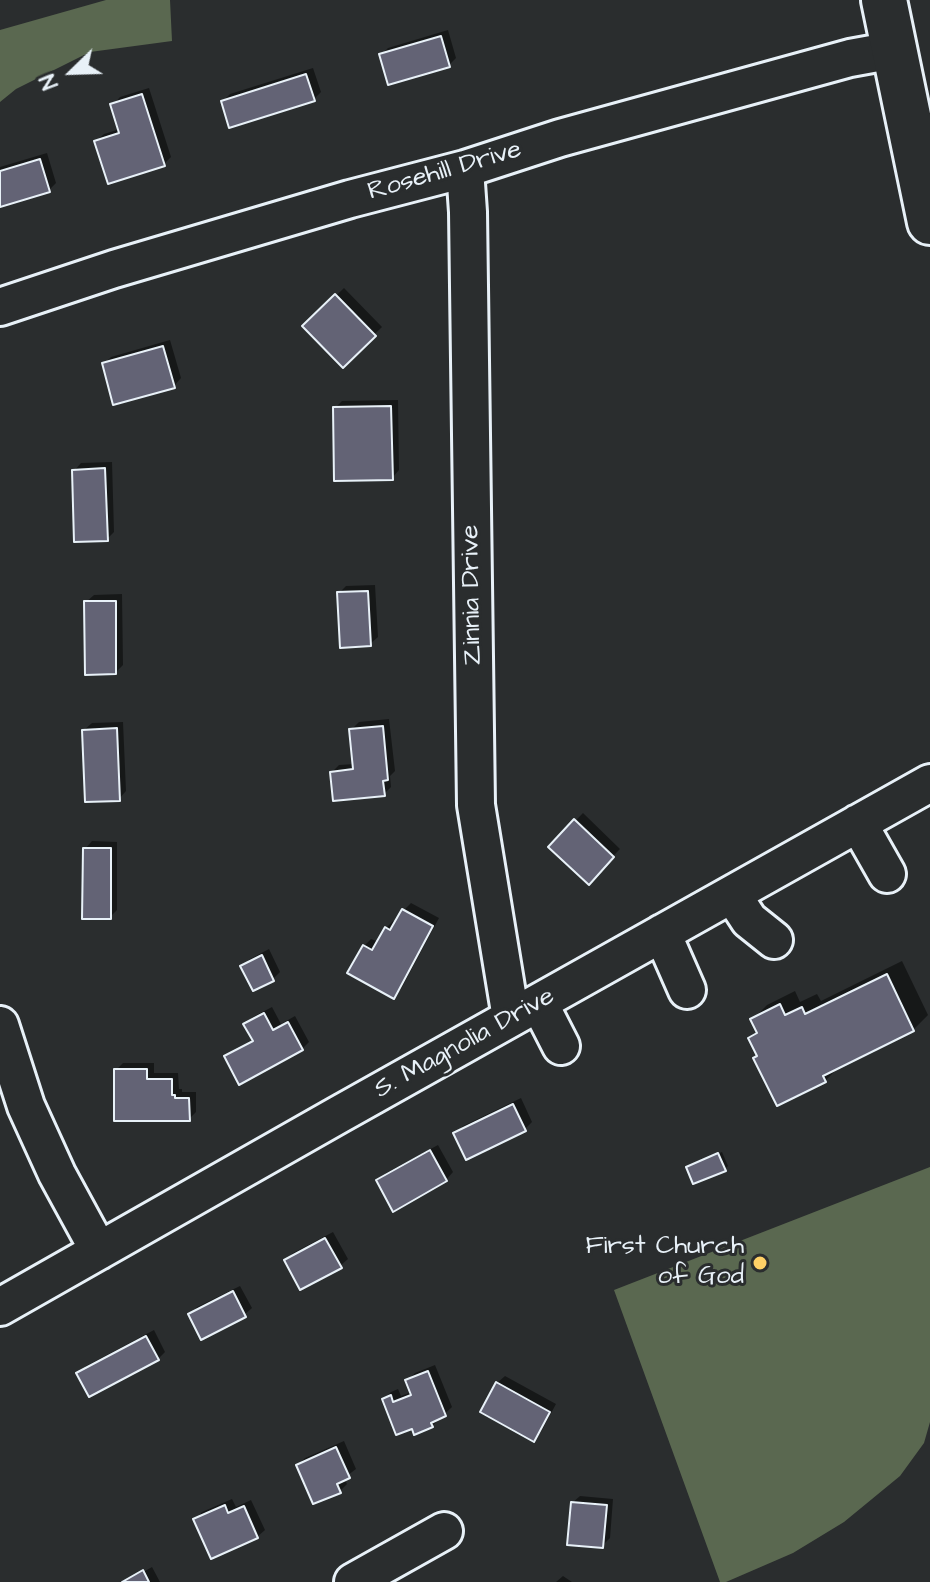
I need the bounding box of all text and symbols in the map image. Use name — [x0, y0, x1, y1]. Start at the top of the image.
north arrow — [32, 32, 112, 112]
text: N — [32, 69, 66, 94]
street label: Rosehill Drive — [365, 135, 525, 209]
street label: Zinnia Drive — [456, 524, 490, 666]
street label: S. Magnolia Drive — [370, 982, 560, 1106]
place label: First Church of God — [586, 1232, 744, 1294]
marker: First Church of God — [751, 1254, 769, 1272]

